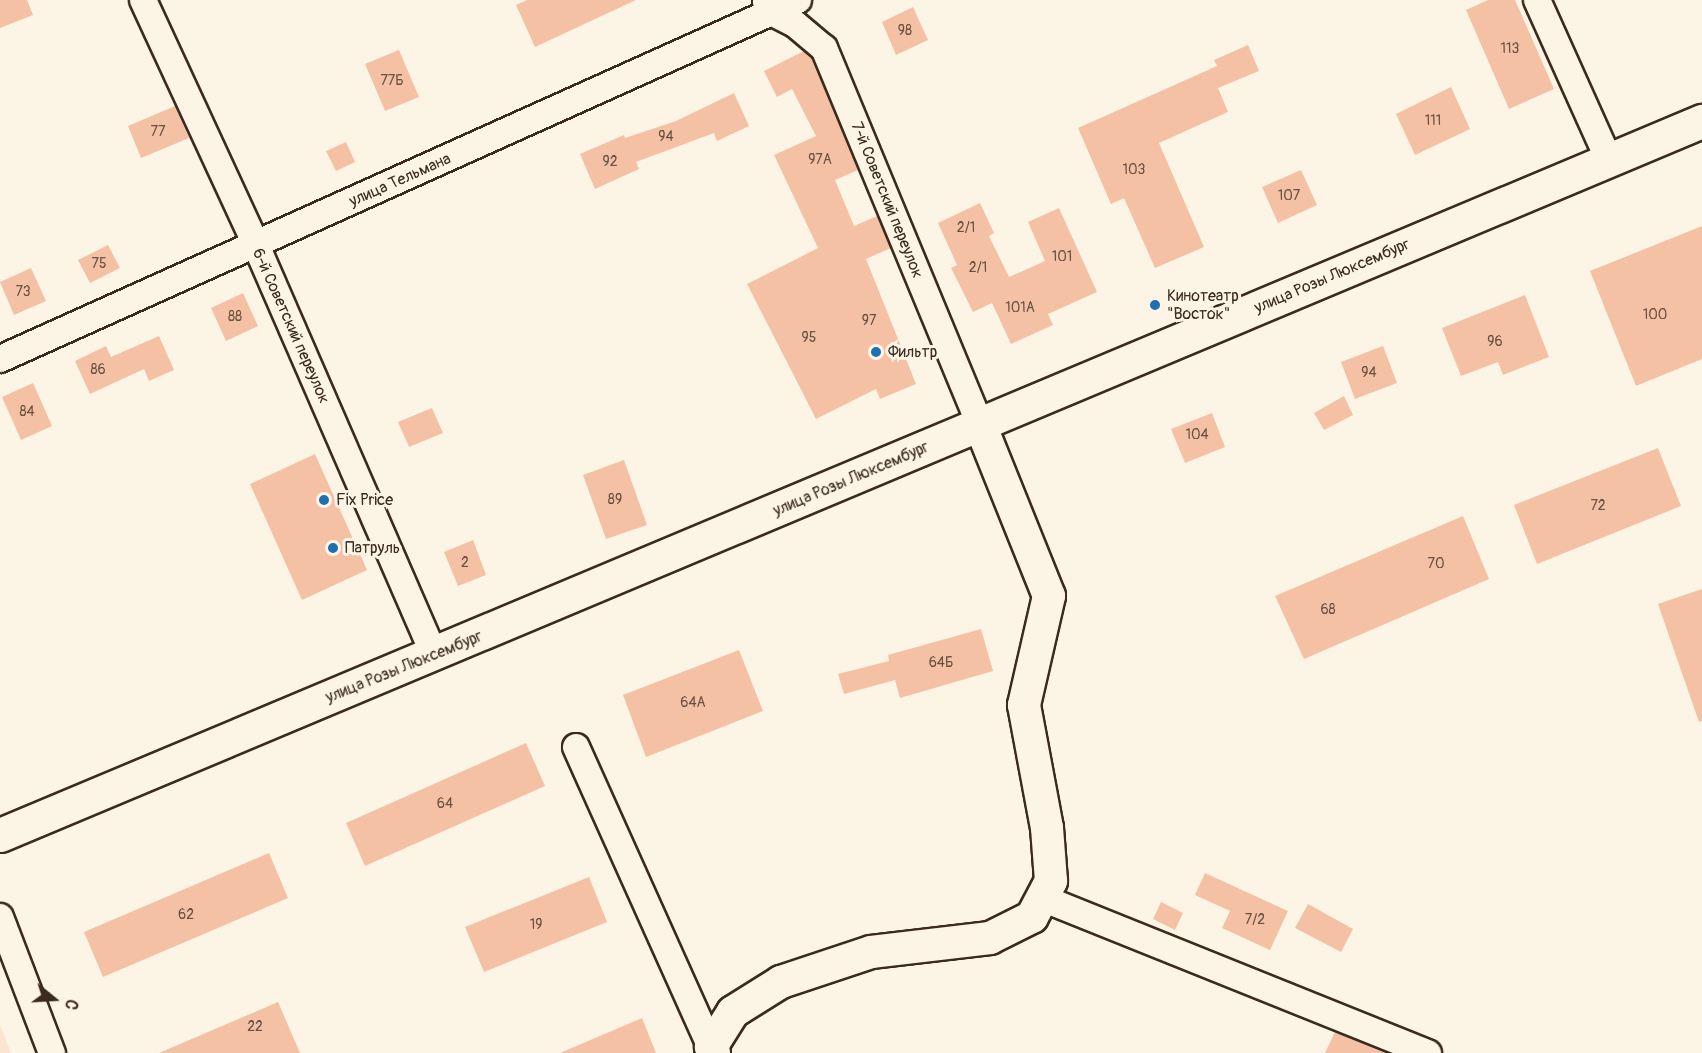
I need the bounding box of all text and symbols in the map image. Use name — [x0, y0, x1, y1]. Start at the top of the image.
house number: 98 — [898, 23, 912, 39]
house number: 113 — [1501, 41, 1519, 57]
house number: 77Б — [380, 73, 404, 89]
house number: 111 — [1425, 113, 1441, 129]
street label: 7-й Советский переулок — [847, 119, 927, 281]
house number: 77 — [151, 124, 165, 140]
house number: 94 — [658, 129, 674, 145]
street label: улица Тельмана — [346, 149, 454, 211]
house number: 97А — [808, 152, 832, 168]
house number: 92 — [602, 154, 618, 170]
house number: 103 — [1123, 162, 1145, 178]
house number: 107 — [1278, 188, 1300, 204]
house number: 2/1 — [957, 220, 975, 236]
street label: улица Розы Люксембург — [1251, 234, 1413, 318]
street label: 6-й Советский переулок — [248, 245, 334, 407]
house number: 101 — [1052, 249, 1072, 265]
house number: 75 — [92, 256, 106, 272]
house number: 2/1 — [969, 260, 987, 276]
house number: 73 — [15, 284, 31, 300]
place label: Кинотеатр "Восток" — [1167, 286, 1239, 324]
marker: Кинотеатр "Восток" — [1148, 298, 1162, 312]
house number: 101А — [1005, 300, 1035, 316]
house number: 100 — [1643, 307, 1667, 323]
house number: 88 — [228, 309, 242, 325]
house number: 97 — [862, 313, 876, 329]
house number: 95 — [802, 330, 816, 346]
house number: 96 — [1487, 334, 1503, 350]
place label: Фильтр — [888, 342, 937, 362]
marker: Фильтр — [869, 345, 883, 359]
house number: 86 — [90, 362, 106, 378]
house number: 94 — [1361, 365, 1377, 381]
house number: 84 — [19, 404, 35, 420]
house number: 104 — [1185, 427, 1209, 443]
street label: улица Розы Люксембург — [770, 437, 932, 521]
place label: Fix Price — [336, 490, 393, 510]
house number: 89 — [608, 492, 622, 508]
marker: Fix Price — [317, 493, 331, 507]
house number: 72 — [1590, 498, 1606, 514]
place label: Патруль — [345, 538, 400, 558]
marker: Патруль — [326, 541, 340, 555]
house number: 2 — [461, 555, 469, 571]
house number: 70 — [1428, 556, 1444, 572]
house number: 68 — [1320, 602, 1336, 618]
street label: улица Розы Люксембург — [323, 627, 485, 707]
house number: 64Б — [929, 655, 953, 671]
house number: 64А — [680, 695, 706, 711]
house number: 64 — [437, 796, 453, 812]
house number: 62 — [178, 907, 194, 923]
house number: 7/2 — [1245, 912, 1265, 928]
house number: 19 — [530, 917, 542, 933]
north arrow — [24, 969, 84, 1029]
text: С — [60, 997, 82, 1012]
house number: 22 — [247, 1019, 263, 1035]

